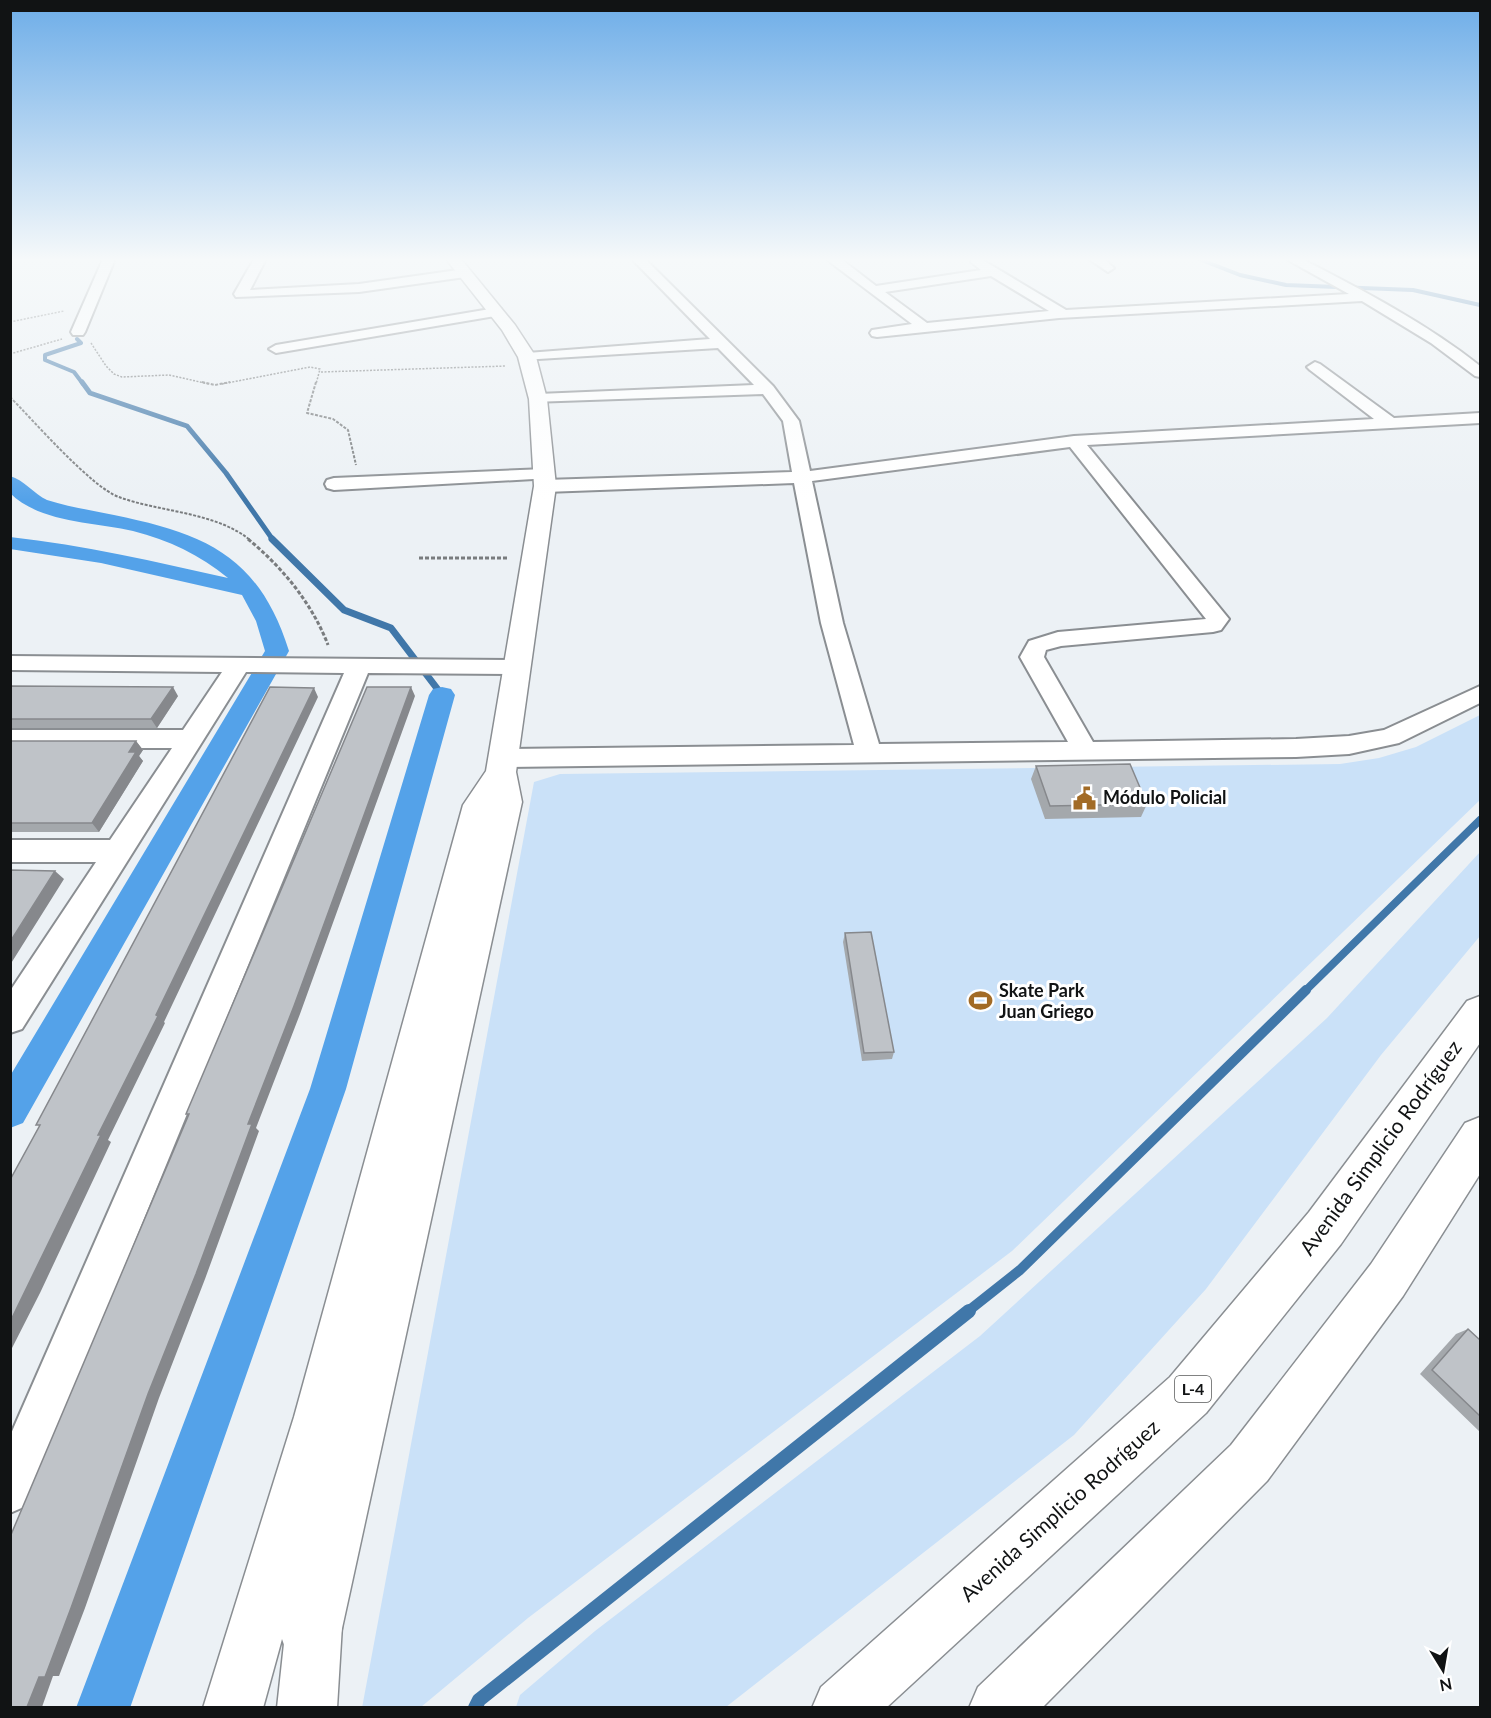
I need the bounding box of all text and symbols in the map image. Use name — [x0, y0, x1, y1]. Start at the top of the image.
public building icon: Módulo Policial — [1072, 785, 1098, 811]
place label: Módulo Policial — [1103, 786, 1227, 808]
place label: Skate Park Juan Griego — [999, 979, 1094, 1022]
sports icon: Skate Park Juan Griego — [968, 988, 994, 1014]
street label: Avenida Simplicio Rodríguez — [1294, 1035, 1466, 1259]
road number: L-4 — [1175, 1376, 1211, 1402]
street label: Avenida Simplicio Rodríguez — [954, 1414, 1164, 1606]
north arrow — [1413, 1640, 1473, 1700]
text: N — [1438, 1675, 1454, 1696]

